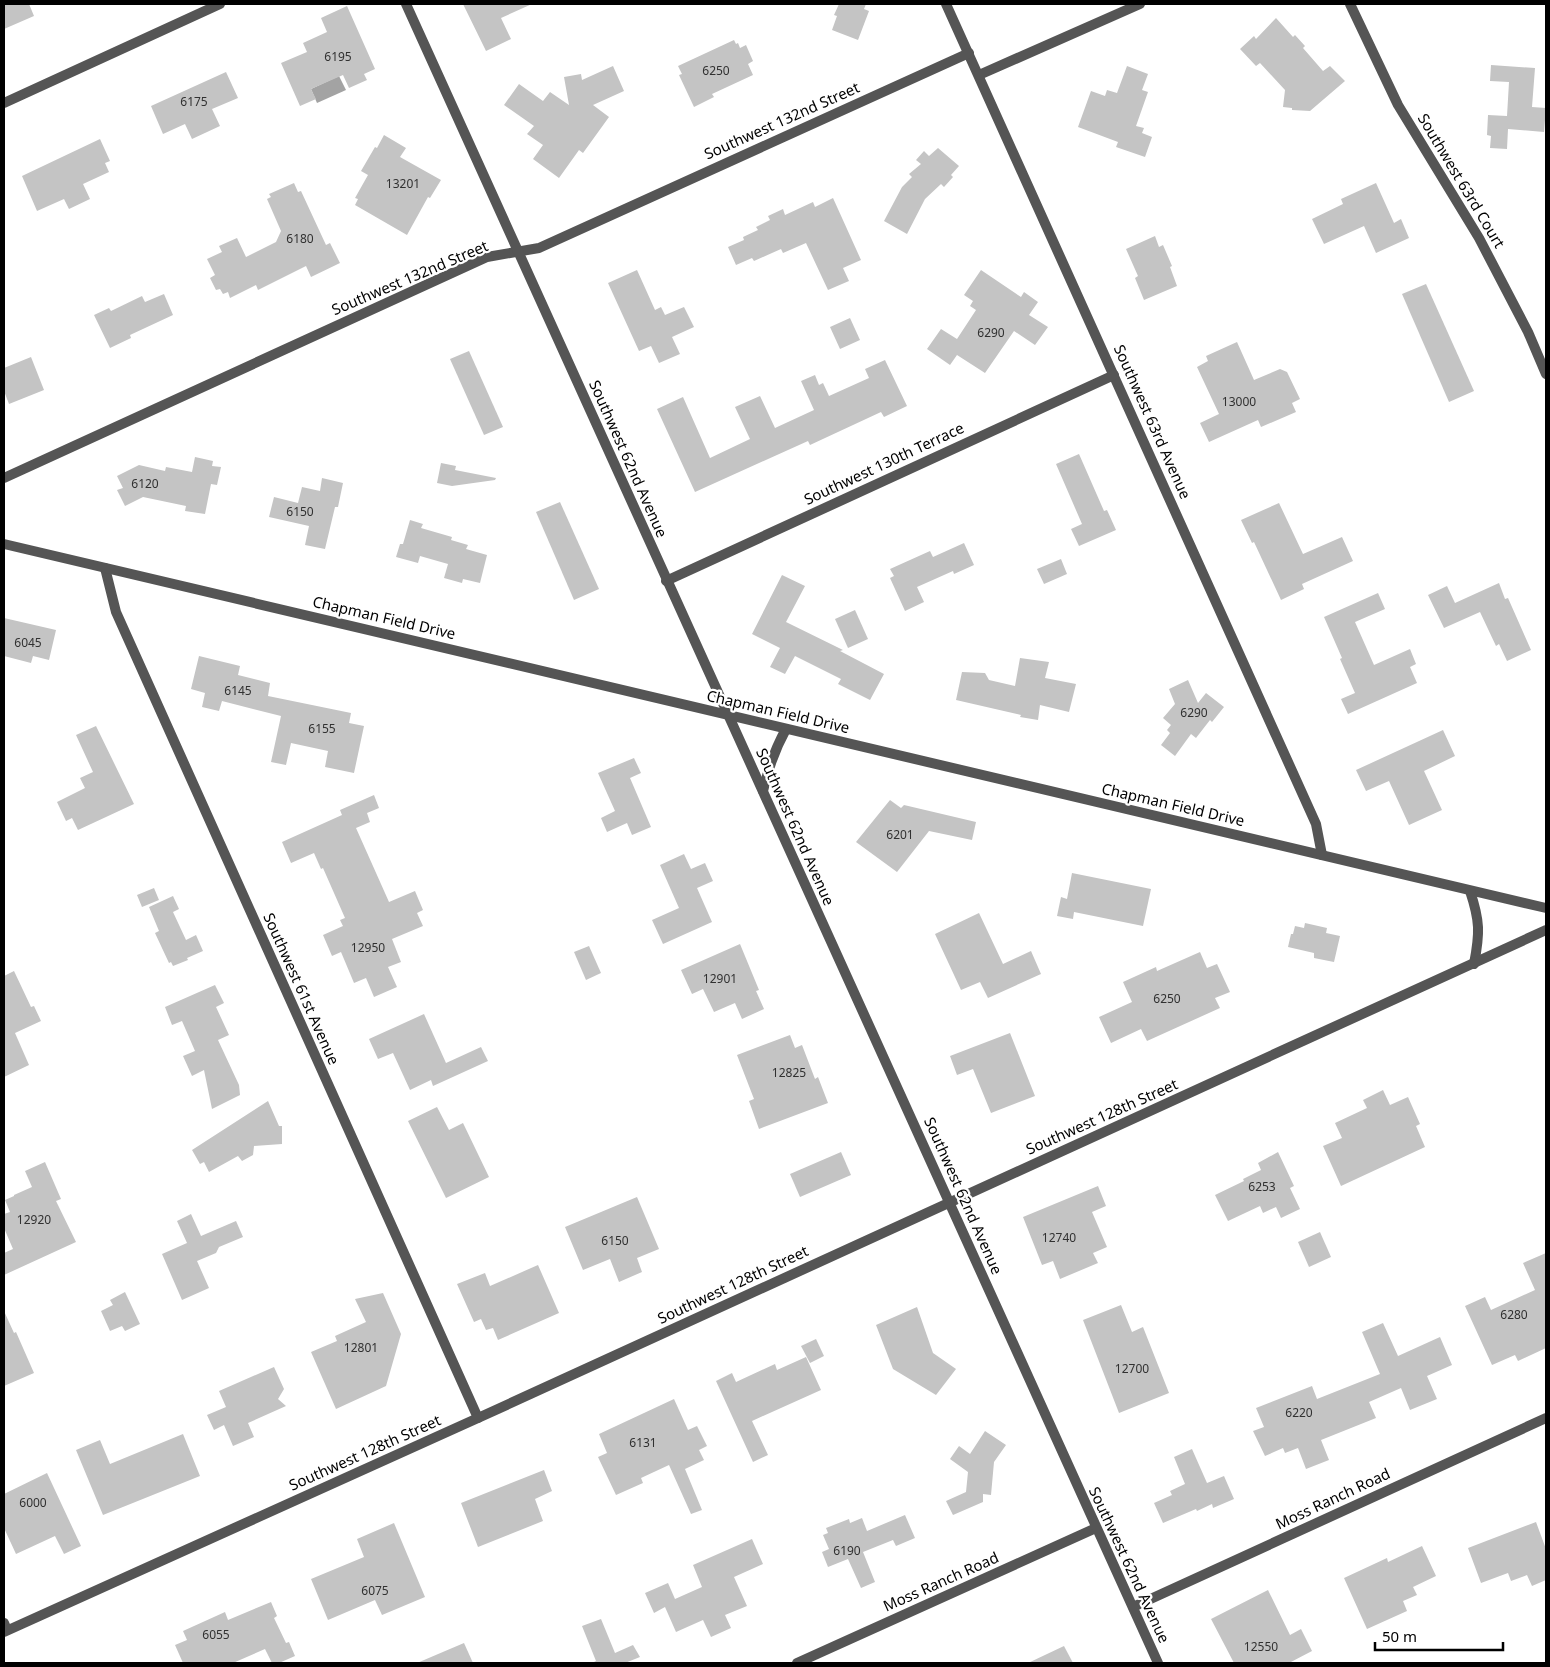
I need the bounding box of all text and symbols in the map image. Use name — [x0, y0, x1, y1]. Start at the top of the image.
house number: 6195 — [324, 48, 352, 65]
house number: 6250 — [702, 62, 730, 79]
street label: Southwest 132nd Street — [701, 77, 863, 163]
house number: 6175 — [180, 93, 208, 110]
street label: Southwest 63rd Court — [1414, 109, 1510, 252]
house number: 13201 — [386, 175, 420, 192]
house number: 6180 — [286, 230, 314, 247]
street label: Southwest 132nd Street — [328, 235, 491, 319]
house number: 6290 — [977, 324, 1005, 341]
street label: Southwest 63rd Avenue — [1110, 341, 1196, 502]
street label: Southwest 62nd Avenue — [585, 377, 673, 540]
house number: 13000 — [1222, 393, 1256, 410]
street label: Southwest 130th Terrace — [800, 417, 967, 509]
house number: 6120 — [131, 475, 159, 492]
house number: 6150 — [286, 503, 314, 520]
street label: Chapman Field Drive — [311, 591, 458, 643]
house number: 6045 — [14, 634, 42, 651]
house number: 6145 — [224, 682, 252, 699]
street label: Chapman Field Drive — [705, 685, 852, 737]
house number: 6290 — [1180, 704, 1208, 721]
house number: 6155 — [308, 720, 336, 737]
street label: Southwest 62nd Avenue — [752, 745, 840, 908]
street label: Chapman Field Drive — [1100, 778, 1247, 830]
house number: 6201 — [886, 826, 914, 843]
street label: Southwest 61st Avenue — [259, 909, 344, 1068]
house number: 12950 — [351, 939, 385, 956]
house number: 12901 — [703, 970, 737, 987]
house number: 6250 — [1153, 990, 1181, 1007]
house number: 12825 — [772, 1064, 806, 1081]
street label: Southwest 128th Street — [1023, 1073, 1181, 1159]
street label: Southwest 62nd Avenue — [920, 1114, 1008, 1277]
house number: 6253 — [1248, 1178, 1276, 1195]
house number: 12920 — [17, 1211, 51, 1228]
house number: 12740 — [1042, 1229, 1076, 1246]
house number: 6150 — [601, 1232, 629, 1249]
street label: Southwest 128th Street — [654, 1240, 812, 1328]
house number: 6280 — [1500, 1306, 1528, 1323]
house number: 12801 — [344, 1339, 378, 1356]
house number: 12700 — [1115, 1360, 1149, 1377]
house number: 6220 — [1285, 1404, 1313, 1421]
street label: Southwest 128th Street — [286, 1409, 444, 1495]
house number: 6131 — [629, 1434, 657, 1451]
street label: Moss Ranch Road — [1272, 1463, 1393, 1533]
street label: Southwest 62nd Avenue — [1085, 1483, 1175, 1646]
house number: 6000 — [19, 1494, 47, 1511]
house number: 6190 — [833, 1542, 861, 1559]
street label: Moss Ranch Road — [880, 1547, 1001, 1616]
house number: 6075 — [361, 1582, 389, 1599]
scale bar — [1375, 1620, 1502, 1652]
house number: 6055 — [202, 1626, 230, 1643]
text: 50 m — [1382, 1626, 1417, 1646]
house number: 12550 — [1244, 1638, 1278, 1655]

